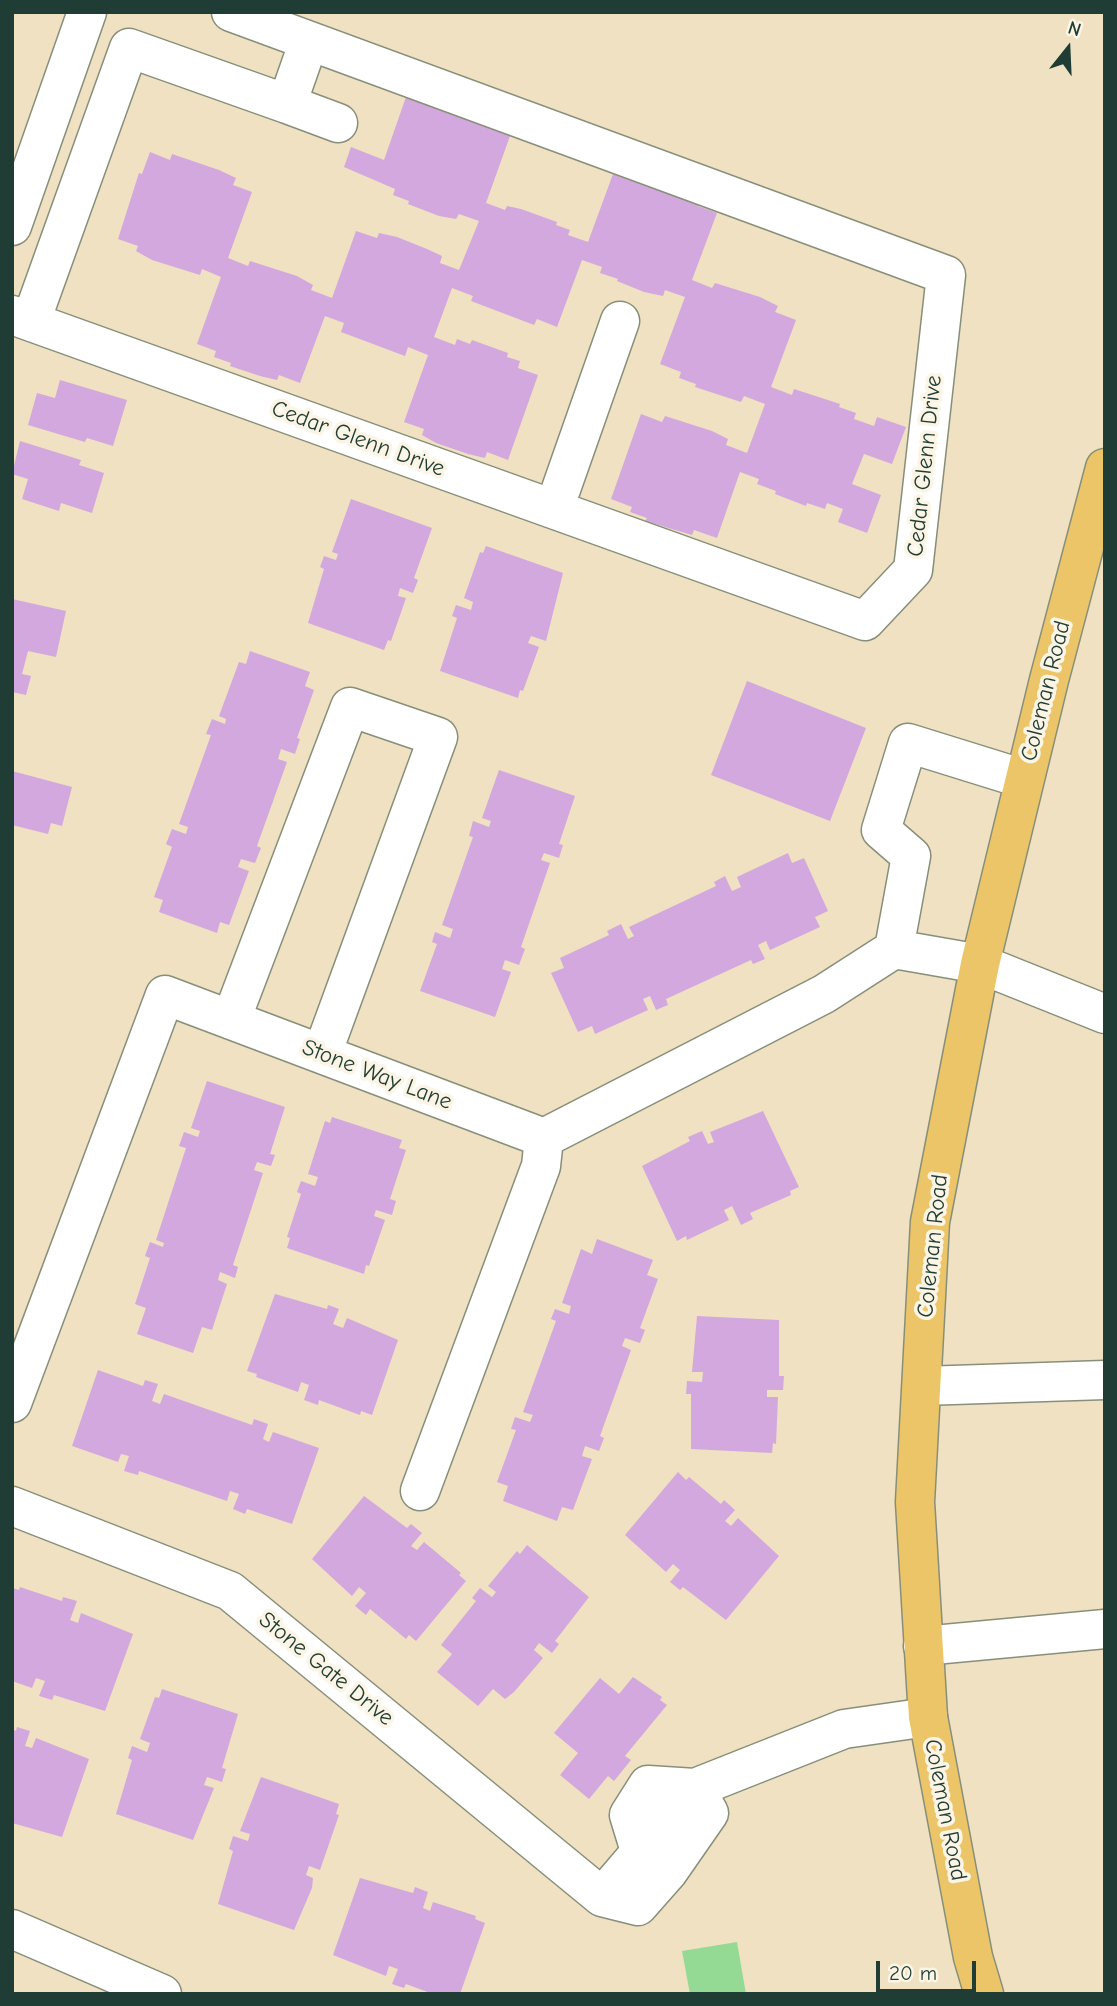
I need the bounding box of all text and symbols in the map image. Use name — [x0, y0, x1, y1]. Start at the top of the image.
north arrow — [1033, 14, 1103, 84]
text: N — [1065, 17, 1084, 41]
street label: Cedar Glenn Drive — [902, 374, 948, 558]
street label: Cedar Glenn Drive — [268, 395, 448, 483]
street label: Coleman Road — [1015, 618, 1077, 764]
street label: Stone Way Lane — [298, 1034, 456, 1116]
street label: Coleman Road — [912, 1173, 954, 1319]
street label: Stone Gate Drive — [253, 1606, 399, 1732]
street label: Coleman Road — [918, 1737, 972, 1883]
scale bar — [879, 1946, 979, 1990]
text: 20 m — [889, 1961, 937, 1985]

